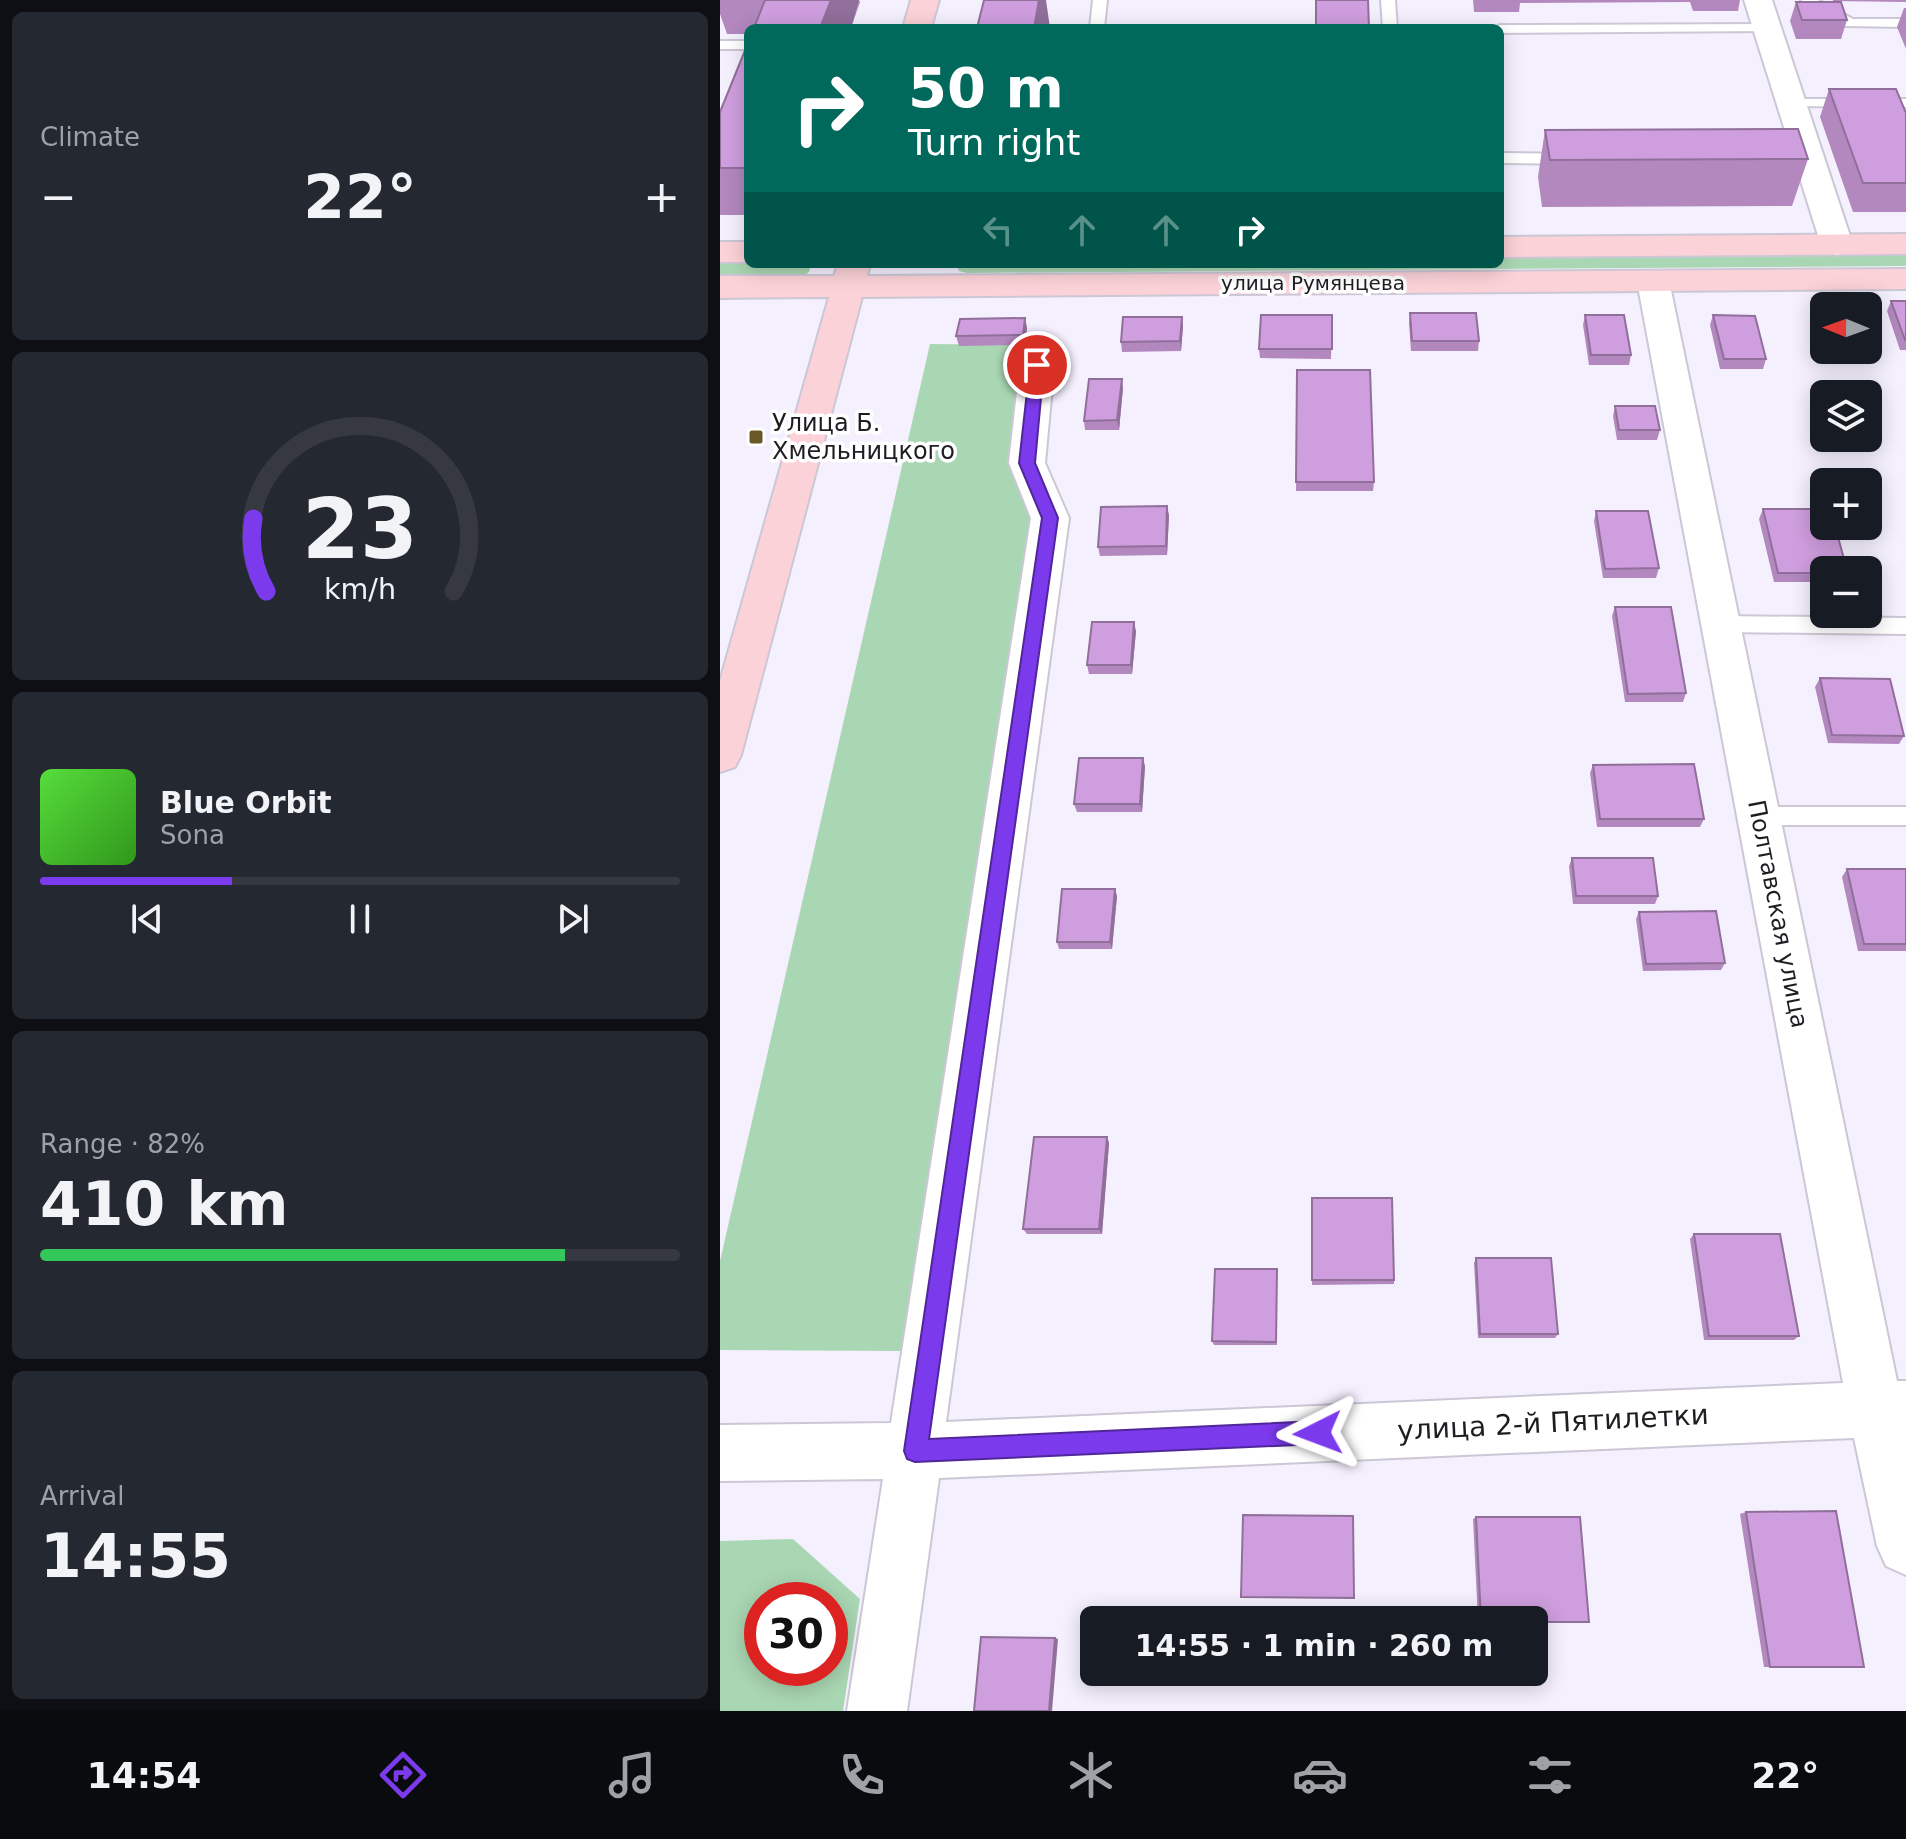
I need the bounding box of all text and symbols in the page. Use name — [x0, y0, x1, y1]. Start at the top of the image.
text: 50 m — [908, 55, 1064, 120]
icon: right — [776, 56, 880, 160]
text: Climate — [40, 122, 140, 152]
text: Turn right — [908, 122, 1080, 163]
text: 22° — [303, 162, 417, 232]
text: − — [40, 171, 77, 222]
text: + — [643, 171, 680, 222]
icon: left — [976, 208, 1020, 252]
icon: ahead — [1060, 208, 1104, 252]
icon: ahead — [1144, 208, 1188, 252]
icon: right — [1228, 208, 1272, 252]
street label: улица Румянцева — [1221, 271, 1405, 295]
north arrow — [1810, 292, 1882, 364]
map controls — [1810, 292, 1882, 628]
pin — [1003, 331, 1071, 399]
icon: arrive — [1015, 343, 1059, 387]
button: layers — [1810, 380, 1882, 452]
place label: Улица Б. Хмельницкого — [772, 409, 955, 465]
marker: Улица Б. Хмельницкого — [747, 428, 765, 446]
button: + — [1810, 468, 1882, 540]
text: 23 — [302, 480, 418, 577]
button: − — [1810, 556, 1882, 628]
text: km/h — [324, 572, 396, 606]
text: Blue Orbit — [160, 785, 332, 820]
street label: Полтавская улица — [1742, 798, 1814, 1030]
text: Sona — [160, 820, 225, 850]
icon: previous — [125, 897, 169, 941]
icon: pause — [338, 897, 382, 941]
icon: next — [551, 897, 595, 941]
text: Range · 82% — [40, 1129, 205, 1159]
text: 410 km — [40, 1169, 289, 1239]
position arrow — [1276, 1391, 1360, 1475]
street label: улица 2-й Пятилетки — [1397, 1398, 1710, 1447]
text: Arrival — [40, 1481, 124, 1511]
text: 14:55 — [40, 1521, 231, 1591]
speed limit sign: 30 — [744, 1582, 848, 1686]
text: 14:55 · 1 min · 260 m — [1135, 1628, 1493, 1663]
icon: directions — [375, 1747, 431, 1803]
icon: music — [604, 1747, 660, 1803]
icon: phone — [834, 1747, 890, 1803]
icon: climate — [1063, 1747, 1119, 1803]
icon: car — [1292, 1747, 1348, 1803]
icon: filters — [1522, 1747, 1578, 1803]
text: 14:54 — [87, 1755, 201, 1796]
text: 22° — [1751, 1755, 1819, 1796]

